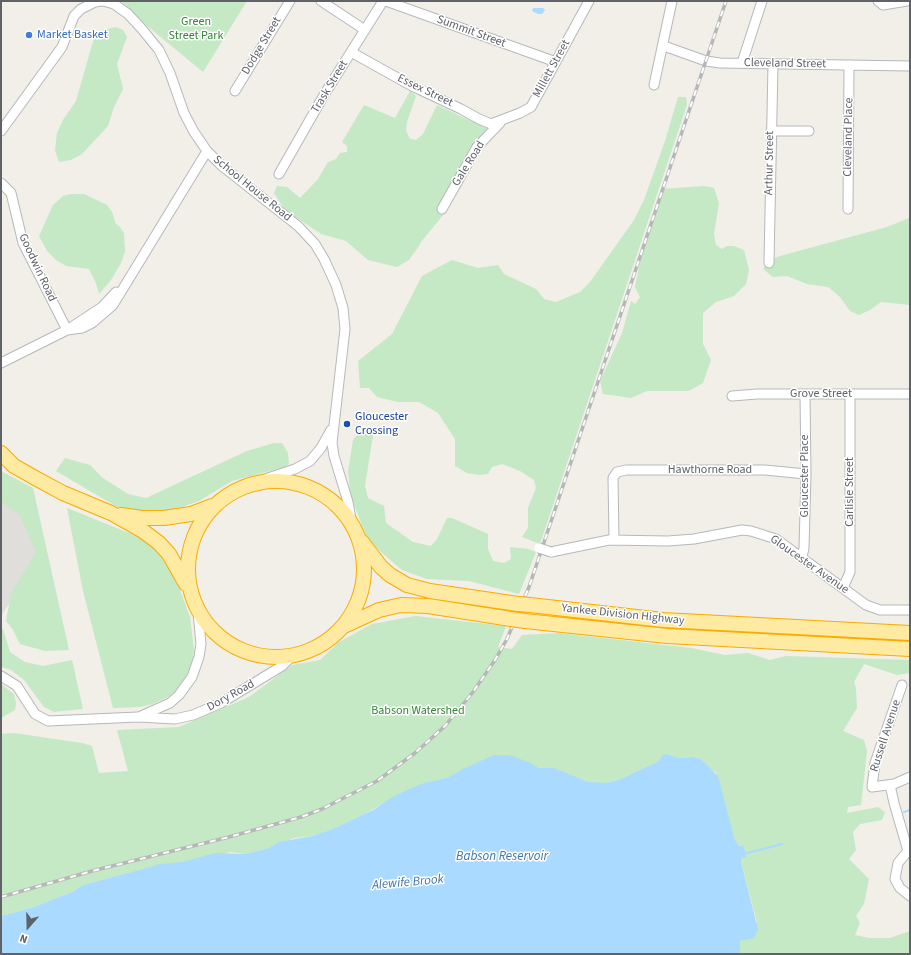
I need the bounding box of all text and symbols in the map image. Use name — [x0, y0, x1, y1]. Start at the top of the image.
street label: Summit Street — [435, 13, 507, 51]
park label: Green Street Park — [169, 15, 223, 43]
street label: Dodge Street — [239, 15, 285, 77]
place label: Market Basket — [37, 28, 108, 42]
marker: Market Basket — [24, 30, 34, 40]
street label: Millett Street — [530, 38, 574, 100]
street label: Cleveland Street — [744, 56, 826, 72]
street label: Trask Street — [309, 58, 351, 116]
street label: Essex Street — [395, 71, 455, 111]
street label: Cleveland Place — [841, 97, 857, 177]
street label: Arthur Street — [762, 131, 778, 195]
street label: Gale Road — [449, 139, 489, 189]
street label: School House Road — [210, 153, 294, 225]
street label: Goodwin Road — [15, 232, 59, 304]
street label: Grove Street — [790, 387, 852, 401]
place label: Gloucester Crossing — [355, 410, 408, 438]
marker: Gloucester Crossing — [342, 419, 352, 429]
street label: Gloucester Place — [798, 435, 812, 517]
street label: Carlisle Street — [843, 457, 857, 527]
street label: Hawthorne Road — [668, 463, 752, 477]
street label: Gloucester Avenue — [767, 532, 851, 598]
street label: Yankee Division Highway — [561, 601, 685, 629]
street label: Dory Road — [205, 677, 257, 715]
street label: Russell Avenue — [868, 698, 904, 774]
park label: Babson Watershed — [371, 704, 465, 718]
water label: Babson Reservoir — [456, 849, 548, 865]
water label: Alewife Brook — [372, 872, 444, 894]
north arrow — [8, 907, 48, 947]
text: N — [18, 930, 30, 947]

